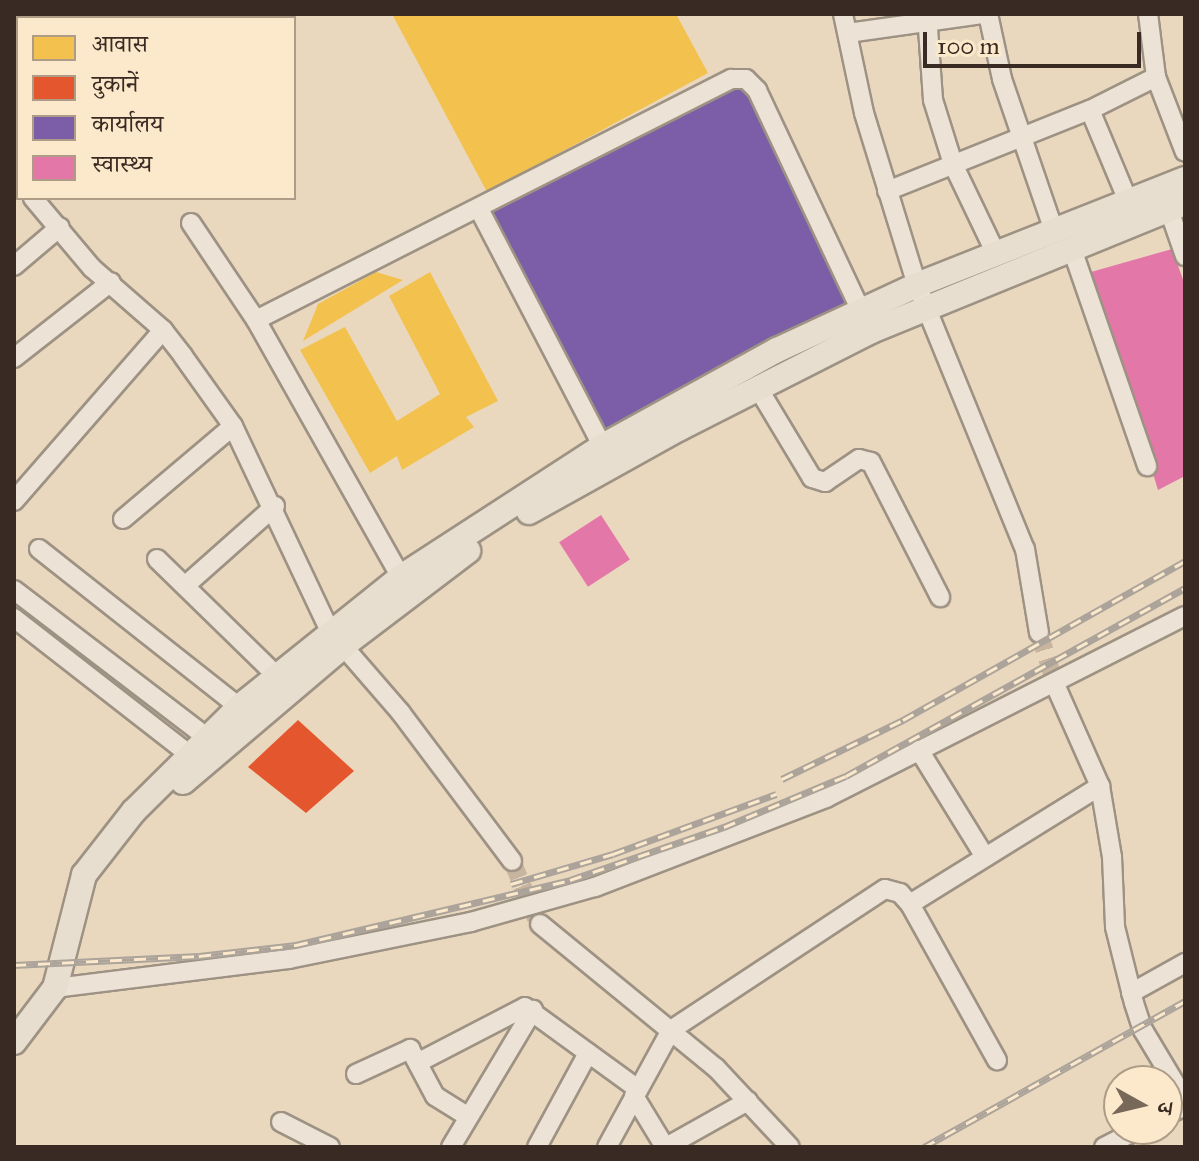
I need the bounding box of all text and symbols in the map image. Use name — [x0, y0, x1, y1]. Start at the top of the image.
legend — [16, 16, 296, 200]
scale bar — [927, 16, 1145, 66]
text: आवास — [92, 29, 148, 59]
text: 100 m — [937, 31, 1000, 61]
text: दुकानें — [92, 69, 138, 99]
text: कार्यालय — [92, 109, 163, 139]
text: स्वास्थ्य — [92, 149, 152, 179]
north arrow — [1103, 1065, 1183, 1145]
text: उ — [1151, 1101, 1179, 1116]

